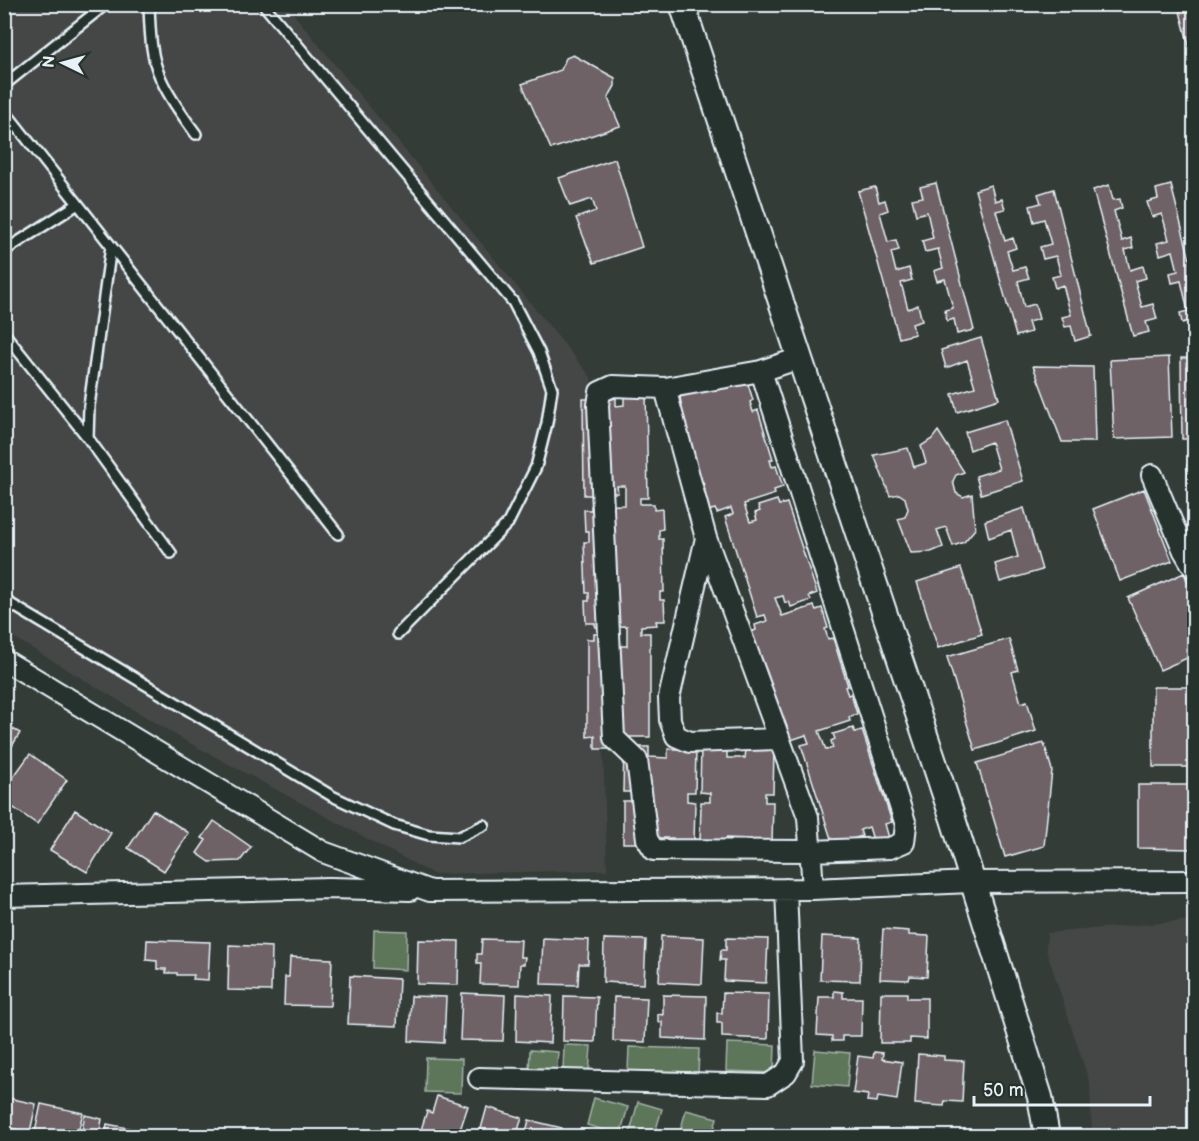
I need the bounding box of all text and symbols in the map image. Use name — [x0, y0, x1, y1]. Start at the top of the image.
north arrow — [33, 33, 93, 93]
text: N — [40, 55, 60, 69]
scale bar — [974, 1069, 1150, 1107]
text: 50 m — [983, 1080, 1024, 1101]

